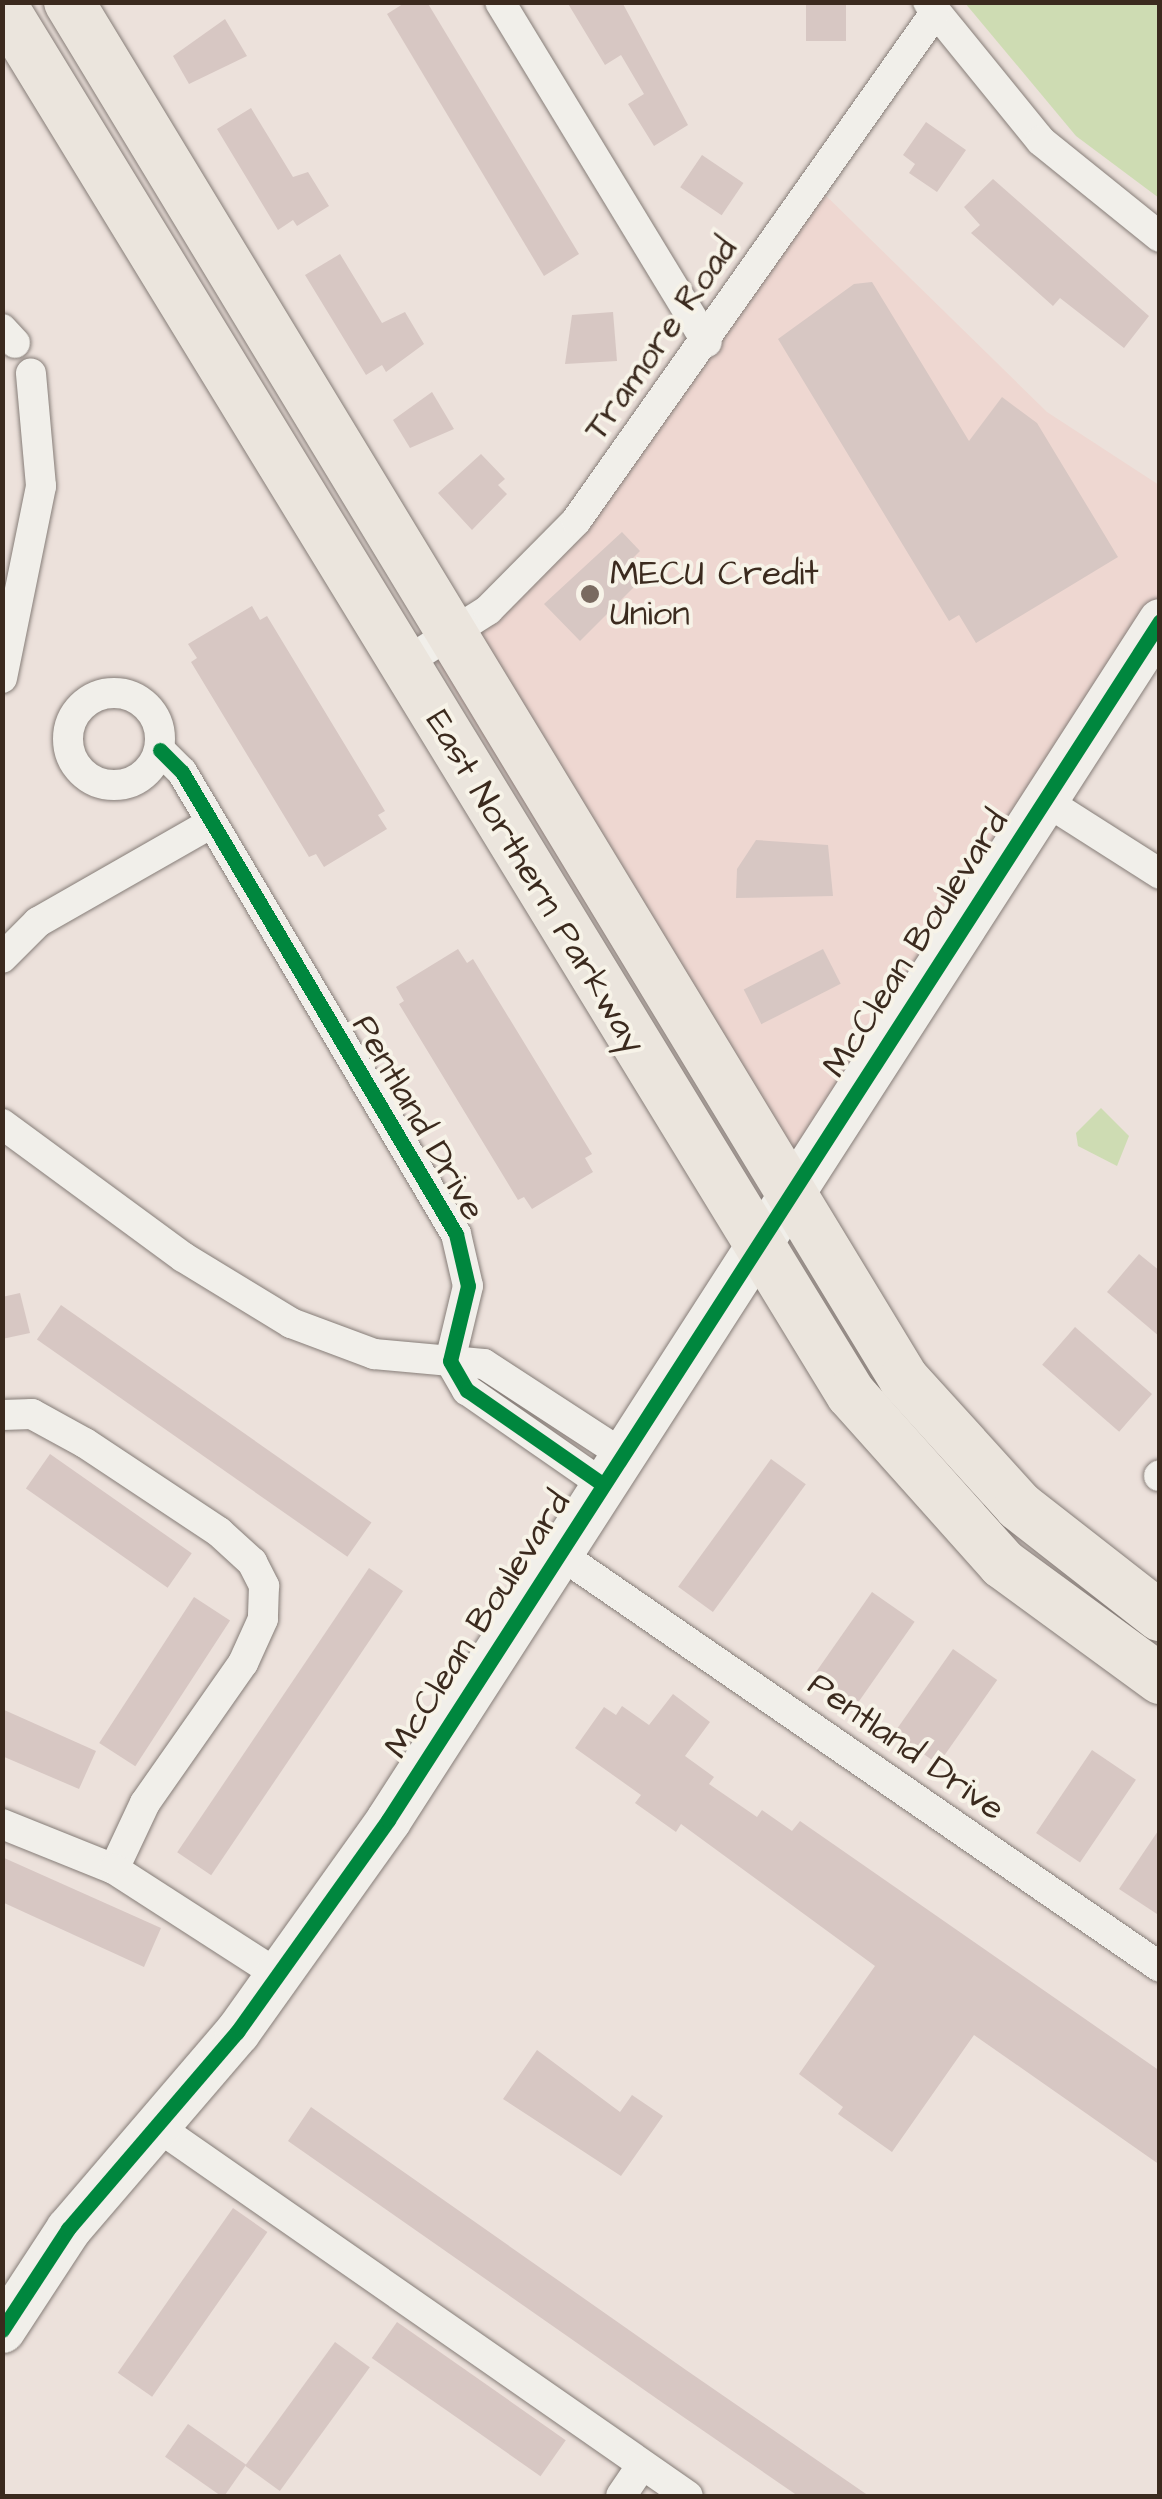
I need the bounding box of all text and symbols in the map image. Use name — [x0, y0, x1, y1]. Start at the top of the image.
street label: Tramore Road — [575, 229, 747, 449]
place label: MECU Credit Union — [610, 553, 819, 635]
marker: MECU Credit Union — [579, 583, 601, 605]
street label: East Northern Parkway — [416, 703, 654, 1061]
street label: McClean Boulevard — [814, 803, 1018, 1085]
street label: Pentland Drive — [342, 1008, 494, 1228]
street label: McClean Boulevard — [376, 1484, 580, 1766]
street label: Pentland Drive — [800, 1664, 1012, 1830]

